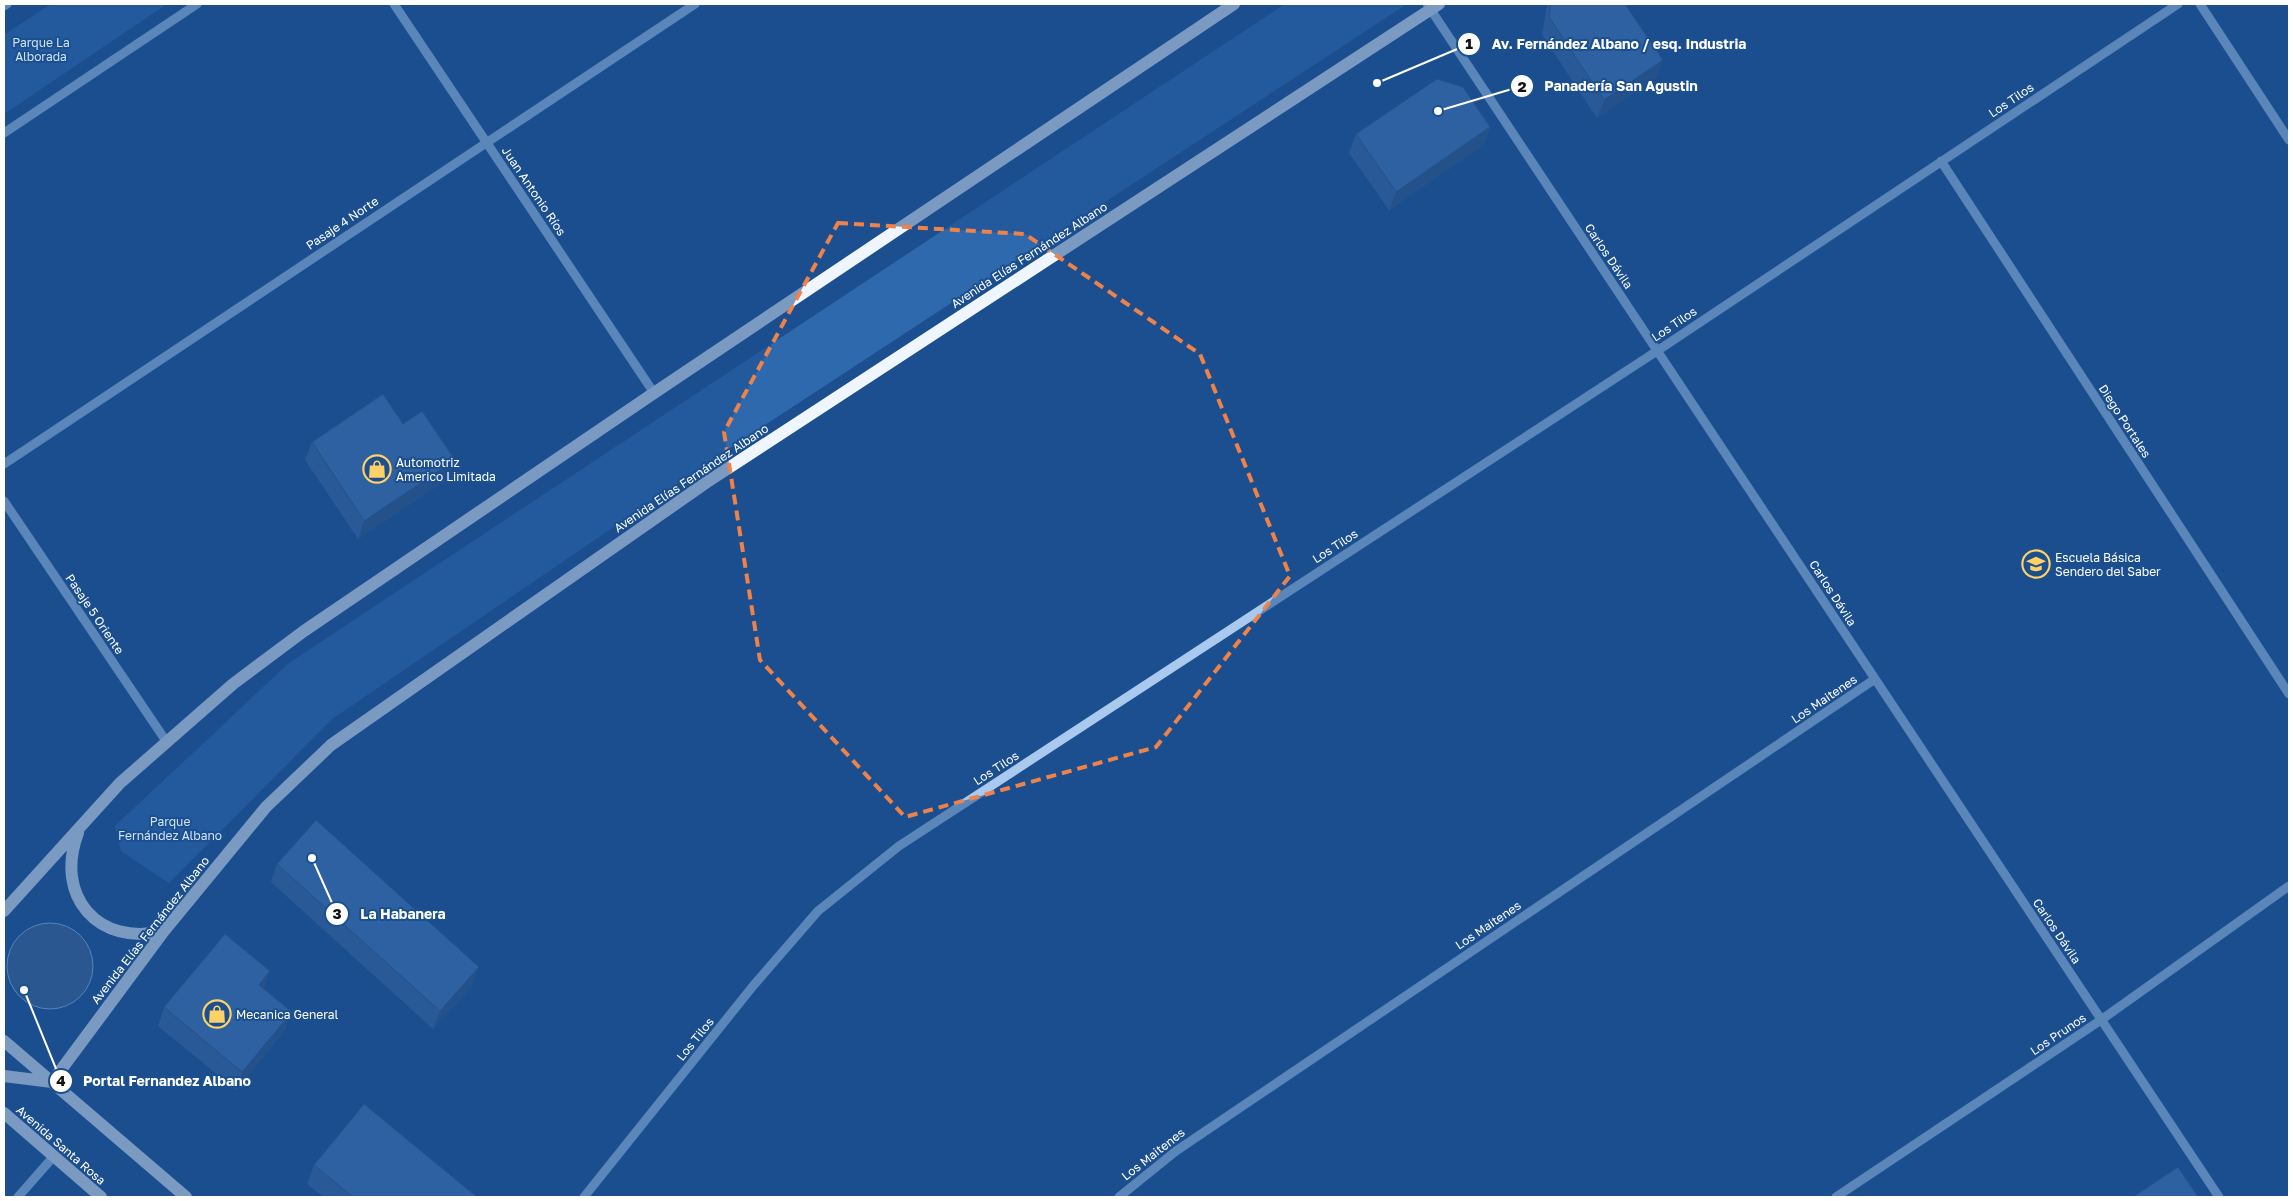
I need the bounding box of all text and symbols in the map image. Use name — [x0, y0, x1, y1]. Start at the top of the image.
callout: Av. Fernández Albano / esq. Industria — [1457, 30, 1757, 59]
text: 1 — [1465, 34, 1473, 52]
park label: Parque La Alborada — [12, 35, 70, 64]
text: Av. Fernández Albano / esq. Industria — [1492, 35, 1746, 52]
callout: Panadería San Agustin — [1509, 72, 1708, 101]
text: 2 — [1517, 77, 1527, 95]
text: Panadería San Agustin — [1544, 77, 1698, 94]
street label: Los Tilos — [1986, 79, 2036, 121]
street label: Juan Antonio Ríos — [499, 144, 569, 238]
street label: Pasaje 4 Norte — [303, 193, 381, 253]
street label: Avenida Elías Fernández Albano — [948, 199, 1110, 311]
street label: Carlos Dávila — [1582, 221, 1636, 291]
street label: Los Tilos — [1649, 303, 1699, 345]
street label: Diego Portales — [2096, 381, 2154, 461]
street label: Avenida Elías Fernández Albano — [611, 421, 771, 535]
shop icon: Automotriz Americo Limitada — [362, 454, 392, 484]
place label: Automotriz Americo Limitada — [396, 455, 496, 484]
street label: Los Tilos — [1309, 526, 1361, 566]
school or university icon: Escuela Básica Sendero del Saber — [2021, 549, 2051, 579]
place label: Escuela Básica Sendero del Saber — [2055, 550, 2161, 579]
street label: Carlos Dávila — [1806, 557, 1860, 629]
street label: Pasaje 5 Oriente — [63, 571, 127, 657]
street label: Los Maitenes — [1788, 672, 1860, 726]
street label: Los Tilos — [970, 748, 1022, 788]
park label: Parque Fernández Albano — [118, 814, 222, 843]
street label: Avenida Elías Fernández Albano — [88, 853, 212, 1007]
street label: Carlos Dávila — [2030, 896, 2084, 966]
street label: Los Maitenes — [1452, 898, 1524, 952]
callout: La Habanera — [325, 899, 455, 928]
text: 3 — [332, 904, 342, 922]
text: La Habanera — [360, 905, 446, 922]
shop icon: Mecanica General — [202, 999, 232, 1029]
place label: Mecanica General — [236, 1007, 339, 1022]
street label: Los Prunos — [2027, 1010, 2089, 1058]
street label: Los Tilos — [673, 1014, 717, 1064]
callout: Portal Fernandez Albano — [48, 1066, 261, 1095]
text: 4 — [56, 1071, 66, 1089]
text: Portal Fernandez Albano — [83, 1072, 251, 1089]
street label: Avenida Santa Rosa — [13, 1102, 109, 1188]
street label: Los Maitenes — [1118, 1125, 1188, 1183]

